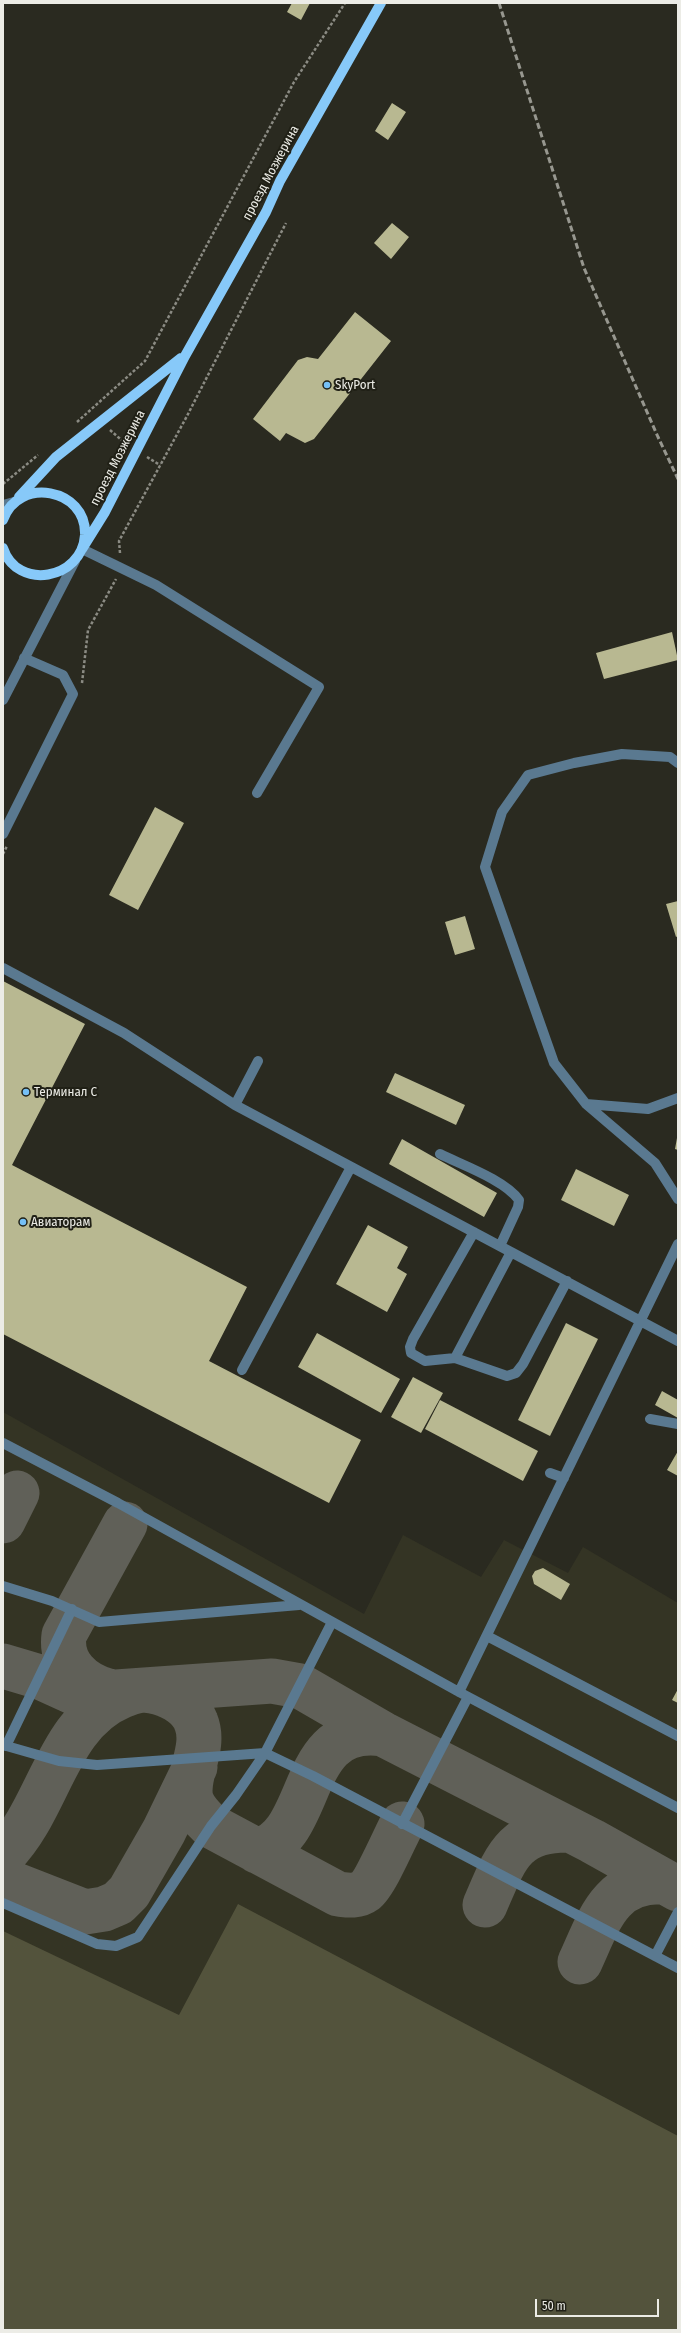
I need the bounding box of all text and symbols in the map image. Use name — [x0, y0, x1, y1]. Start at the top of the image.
street label: проезд Мозжерина — [239, 123, 303, 223]
place label: SkyPort — [335, 377, 375, 393]
marker: SkyPort — [322, 380, 332, 390]
street label: проезд Мозжерина — [87, 408, 149, 508]
place label: Терминал С — [34, 1084, 97, 1100]
marker: Терминал С — [21, 1087, 31, 1097]
place label: Авиаторам — [31, 1214, 90, 1230]
marker: Авиаторам — [18, 1217, 28, 1227]
scale bar — [537, 2291, 661, 2317]
text: 50 m — [542, 2299, 566, 2313]

